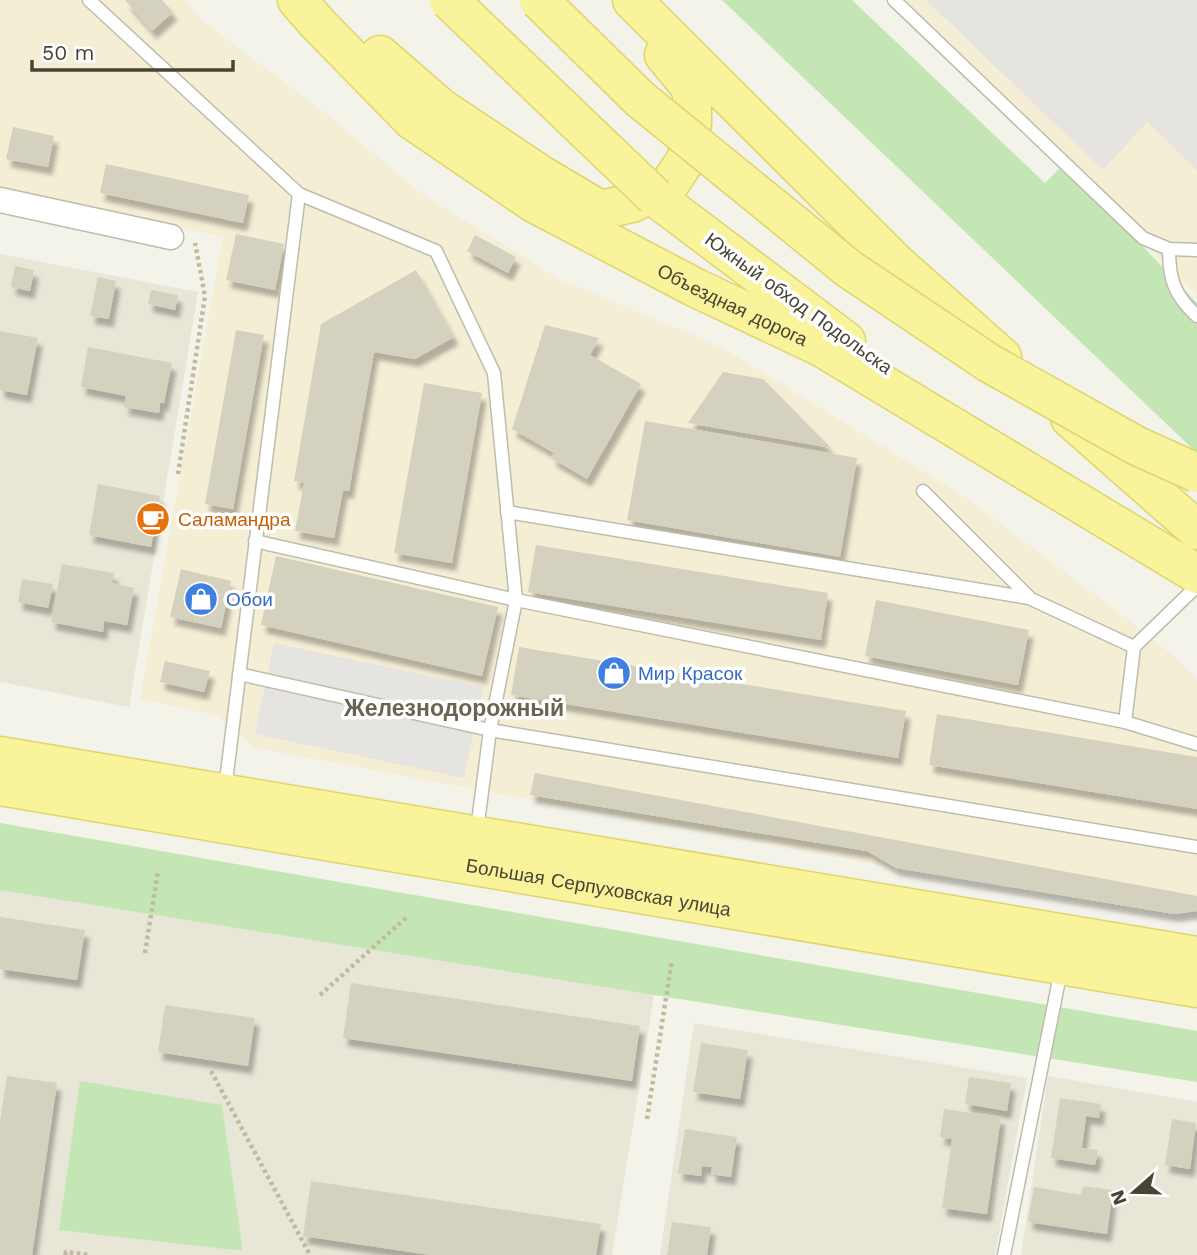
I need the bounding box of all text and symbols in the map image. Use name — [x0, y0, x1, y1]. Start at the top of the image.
scale bar — [32, 28, 233, 72]
text: 50 m — [42, 40, 94, 65]
street label: Южный обход Подольска — [701, 228, 897, 379]
street label: Объездная дорога — [653, 259, 812, 351]
cafe icon: Саламандра — [134, 500, 172, 538]
place label: Саламандра — [178, 508, 291, 531]
shop icon: Обои — [182, 580, 220, 618]
place label: Обои — [226, 588, 273, 611]
shop icon: Мир Красок — [595, 654, 633, 692]
place label: Мир Красок — [638, 662, 743, 685]
district label: Железнодорожный — [343, 695, 564, 722]
street label: Большая Серпуховская улица — [464, 854, 733, 921]
north arrow — [1099, 1157, 1169, 1227]
text: N — [1105, 1187, 1132, 1208]

